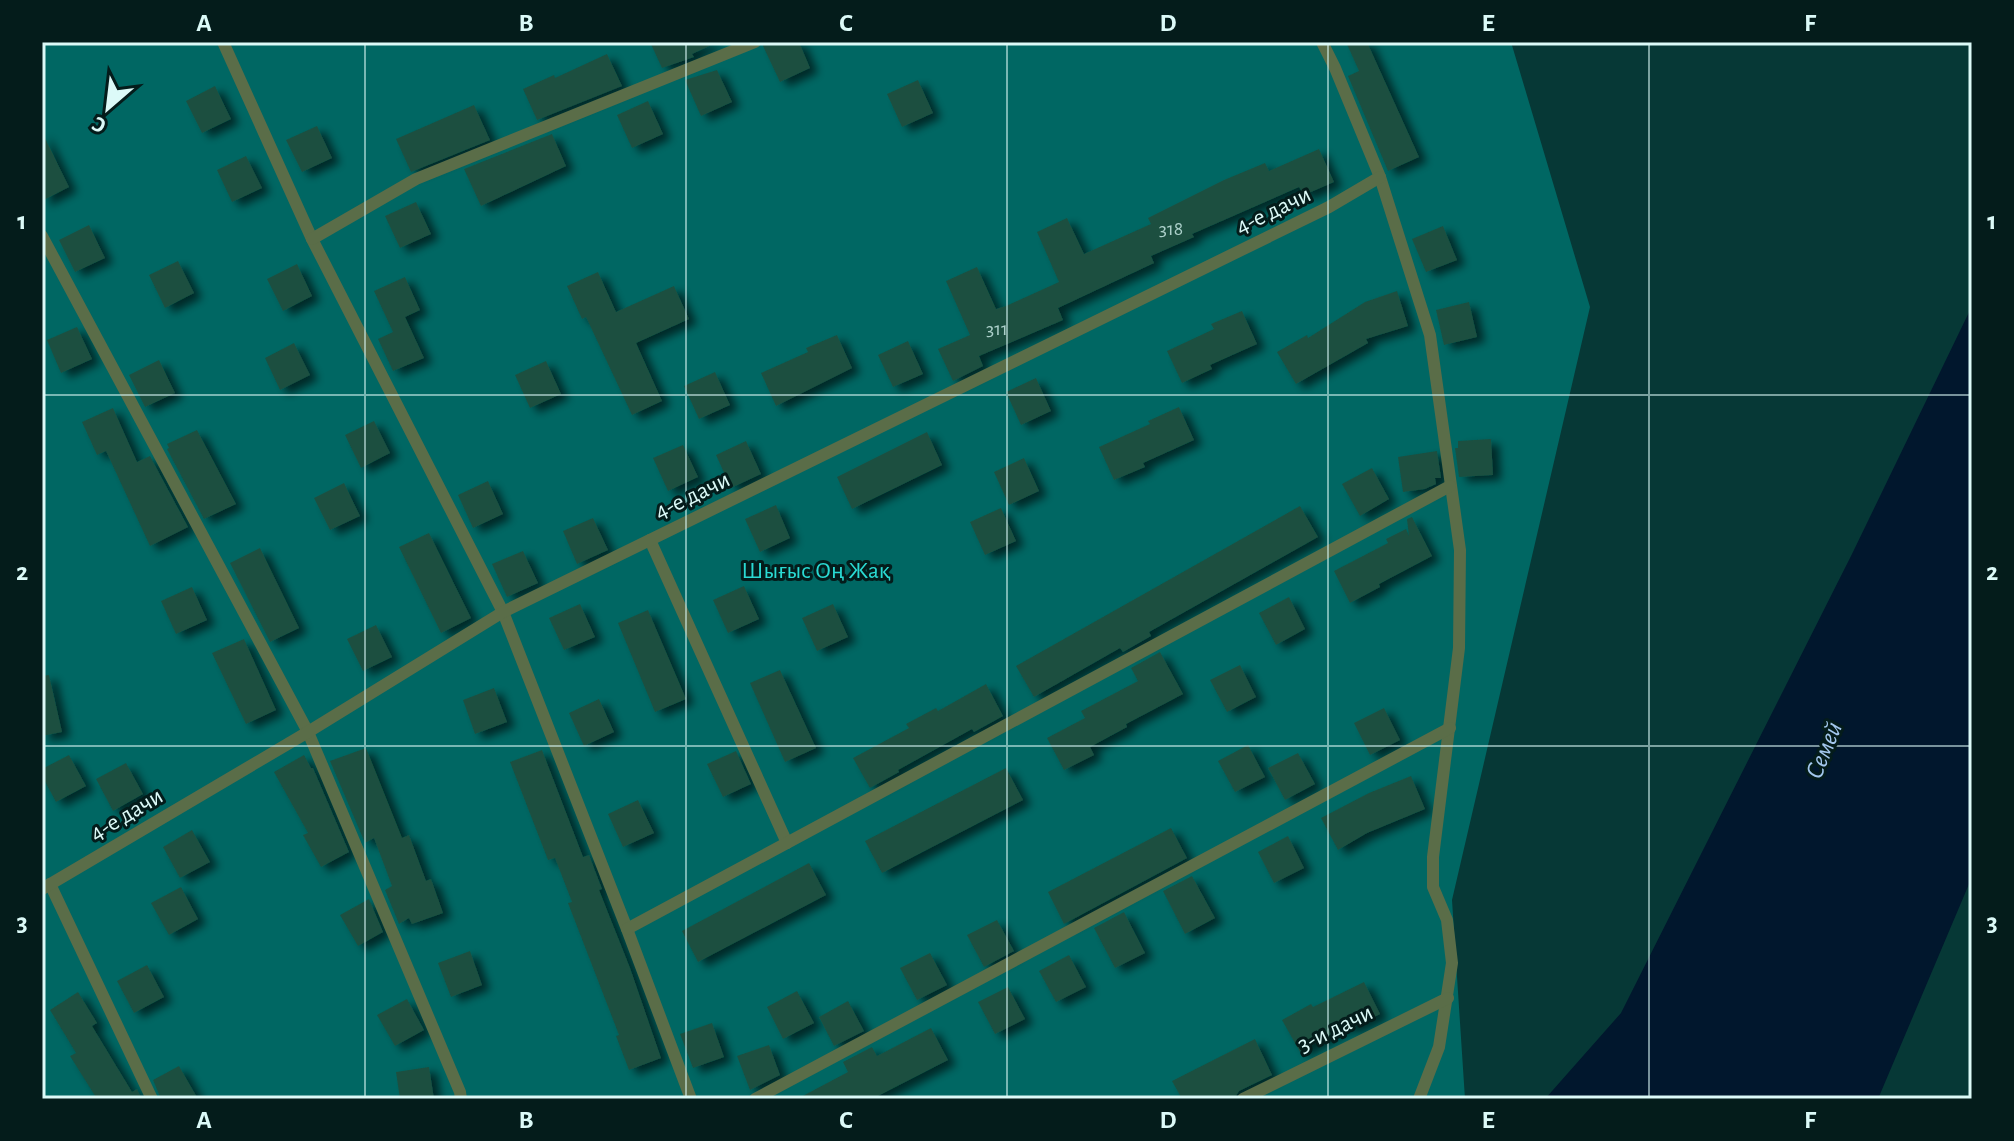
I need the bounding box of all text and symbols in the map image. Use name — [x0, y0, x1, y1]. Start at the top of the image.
text: A — [196, 10, 212, 36]
text: B — [518, 10, 534, 36]
text: C — [839, 10, 853, 36]
text: D — [1159, 10, 1177, 36]
text: E — [1481, 10, 1495, 36]
text: F — [1804, 10, 1817, 36]
north arrow — [68, 68, 148, 148]
text: С — [89, 112, 110, 137]
street label: 4-е дачи — [1232, 182, 1315, 239]
text: 1 — [17, 208, 27, 234]
text: 1 — [1987, 208, 1997, 234]
house number: 318 — [1159, 219, 1183, 239]
house number: 311 — [986, 319, 1008, 339]
street label: 4-е дачи — [651, 467, 734, 524]
text: 2 — [16, 559, 28, 585]
park label: Шығыс Оң Жақ — [741, 559, 891, 583]
text: 2 — [1986, 559, 1998, 585]
water label: Семей — [1801, 718, 1847, 783]
street label: 4-е дачи — [86, 784, 167, 846]
text: 3 — [16, 910, 28, 936]
text: 3 — [1986, 910, 1998, 936]
street label: 3-и дачи — [1294, 1000, 1377, 1057]
text: A — [196, 1107, 212, 1133]
text: B — [518, 1107, 534, 1133]
text: C — [839, 1107, 853, 1133]
text: D — [1159, 1107, 1177, 1133]
text: E — [1481, 1107, 1495, 1133]
text: F — [1804, 1107, 1817, 1133]

